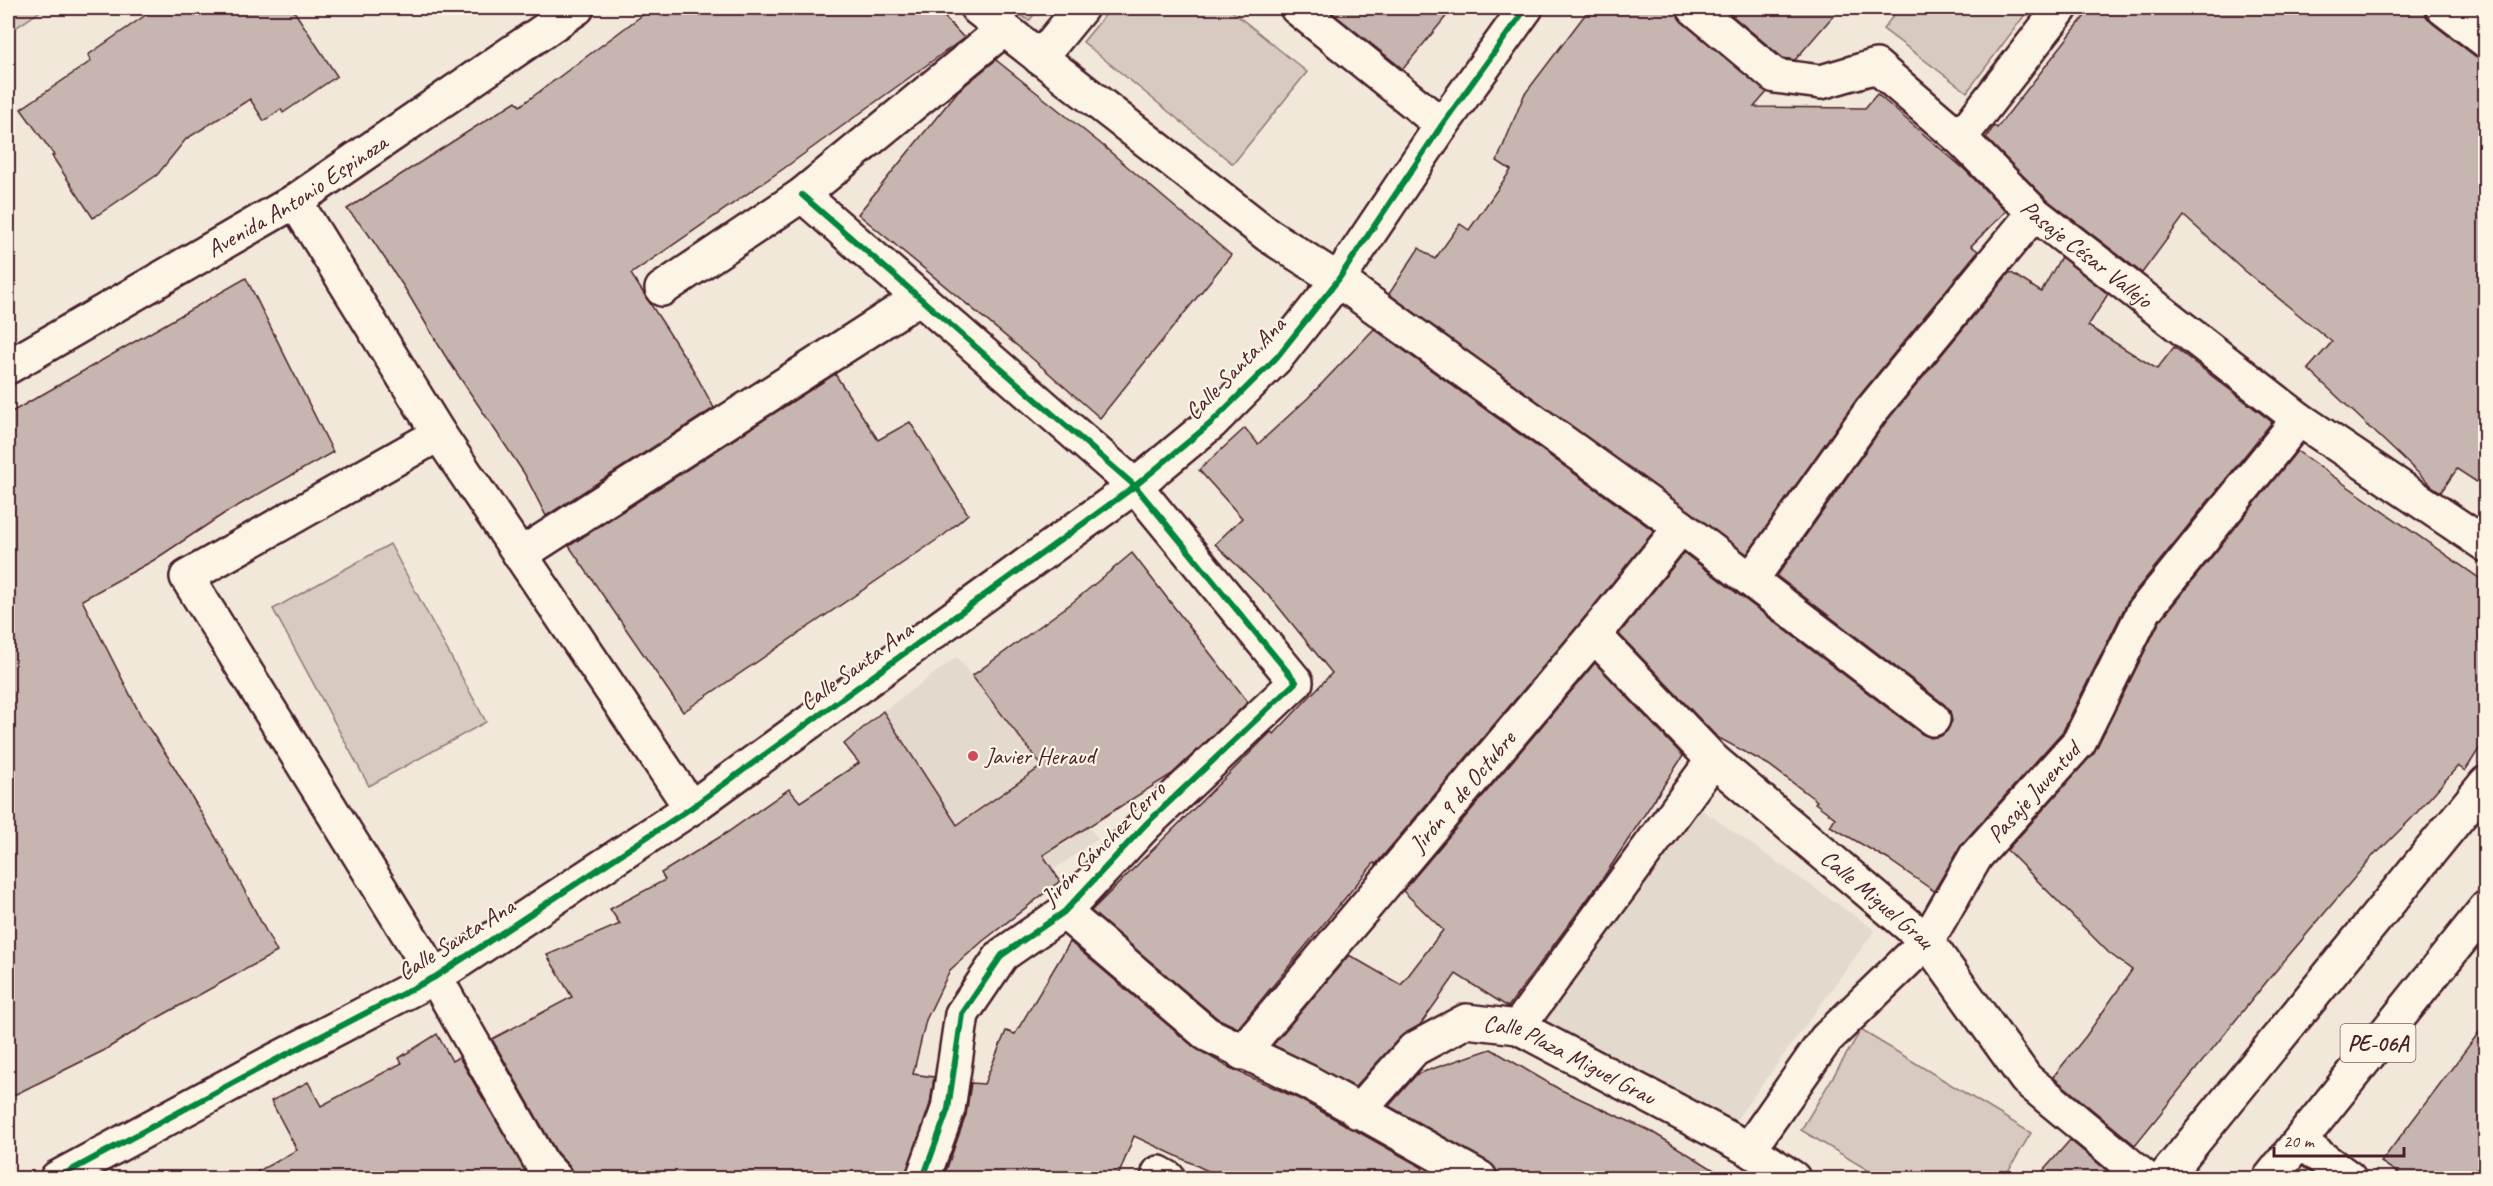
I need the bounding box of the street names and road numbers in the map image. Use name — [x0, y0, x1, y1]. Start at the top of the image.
street label: Avenida Antonio Espinoza — [201, 126, 395, 264]
street label: Pasaje César Vallejo — [2014, 193, 2160, 315]
street label: Calle Santa Ana — [1178, 309, 1293, 426]
street label: Calle Santa Ana — [794, 614, 920, 717]
street label: Jirón 9 de Octubre — [1402, 723, 1523, 859]
street label: Pasaje Juventud — [1980, 733, 2089, 849]
street label: Jirón Sánchez Cerro — [1034, 773, 1173, 912]
street label: Calle Miguel Grau — [1815, 843, 1943, 955]
street label: Calle Santa Ana — [392, 890, 521, 987]
street label: Calle Plaza Miguel Grau — [1482, 1008, 1663, 1113]
road number: PE-06A — [2340, 1024, 2416, 1062]

